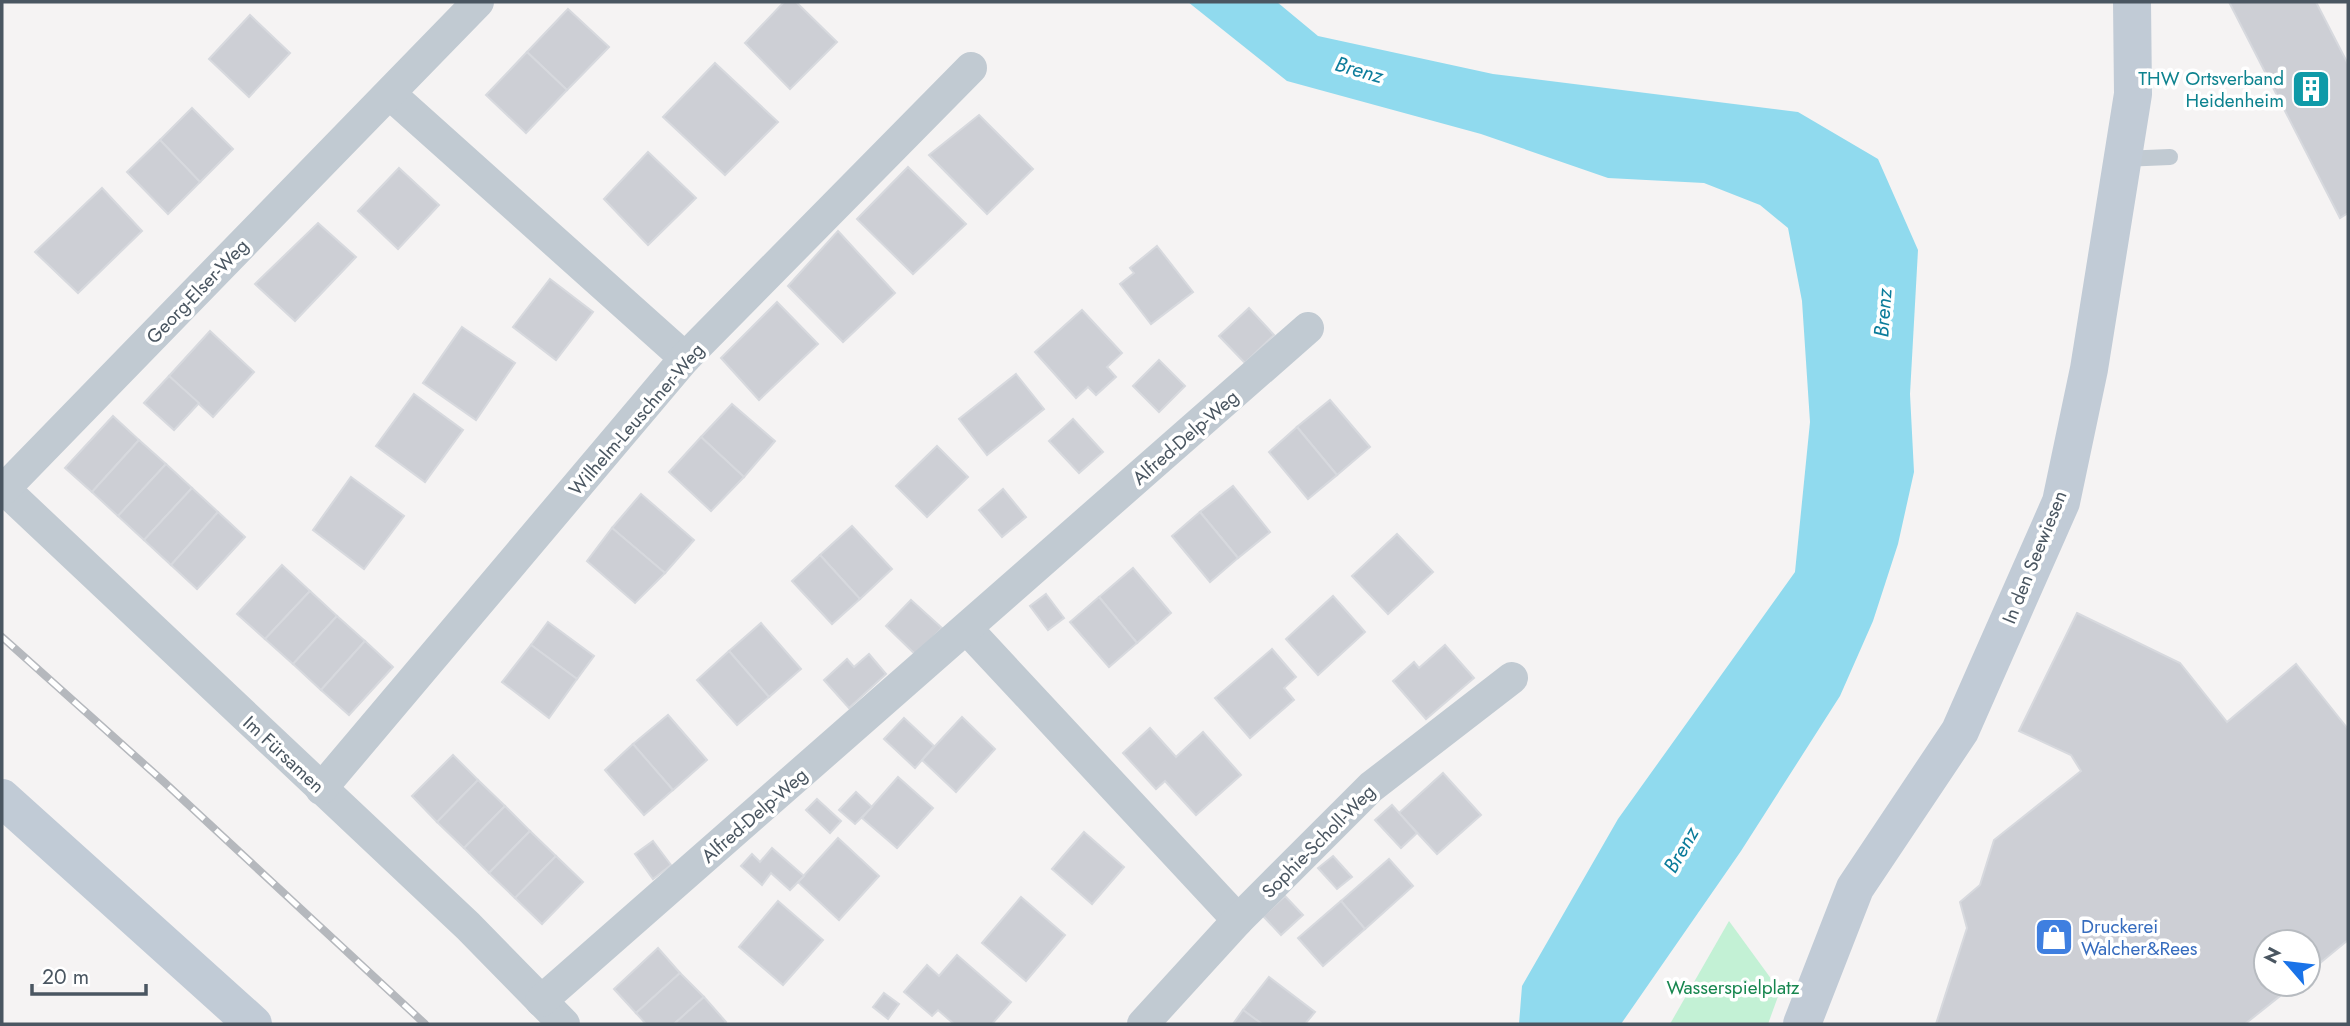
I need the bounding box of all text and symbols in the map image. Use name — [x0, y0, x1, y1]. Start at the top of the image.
water label: Brenz — [1331, 49, 1388, 92]
place label: THW Ortsverband Heidenheim — [2138, 65, 2284, 114]
building icon: THW Ortsverband Heidenheim — [2290, 68, 2332, 110]
street label: Georg-Elser-Weg — [140, 233, 255, 350]
water label: Brenz — [1866, 286, 1900, 338]
street label: Wilhelm-Leuschner-Weg — [562, 337, 710, 501]
street label: Alfred-Delp-Weg — [1126, 384, 1244, 491]
street label: In den Seewiesen — [1995, 487, 2073, 628]
street label: Im Fürsamen — [237, 710, 330, 799]
street label: Alfred-Delp-Weg — [695, 762, 813, 869]
street label: Sophie-Scholl-Weg — [1255, 778, 1381, 904]
water label: Brenz — [1656, 820, 1707, 879]
place label: Druckerei Walcher&Rees — [2081, 913, 2198, 962]
shop icon: Druckerei Walcher&Rees — [2033, 916, 2075, 958]
north arrow — [2252, 928, 2322, 998]
text: N — [2257, 942, 2288, 968]
scale bar — [32, 953, 145, 997]
text: 20 m — [42, 962, 89, 992]
park label: Wasserspielplatz — [1667, 974, 1800, 1001]

